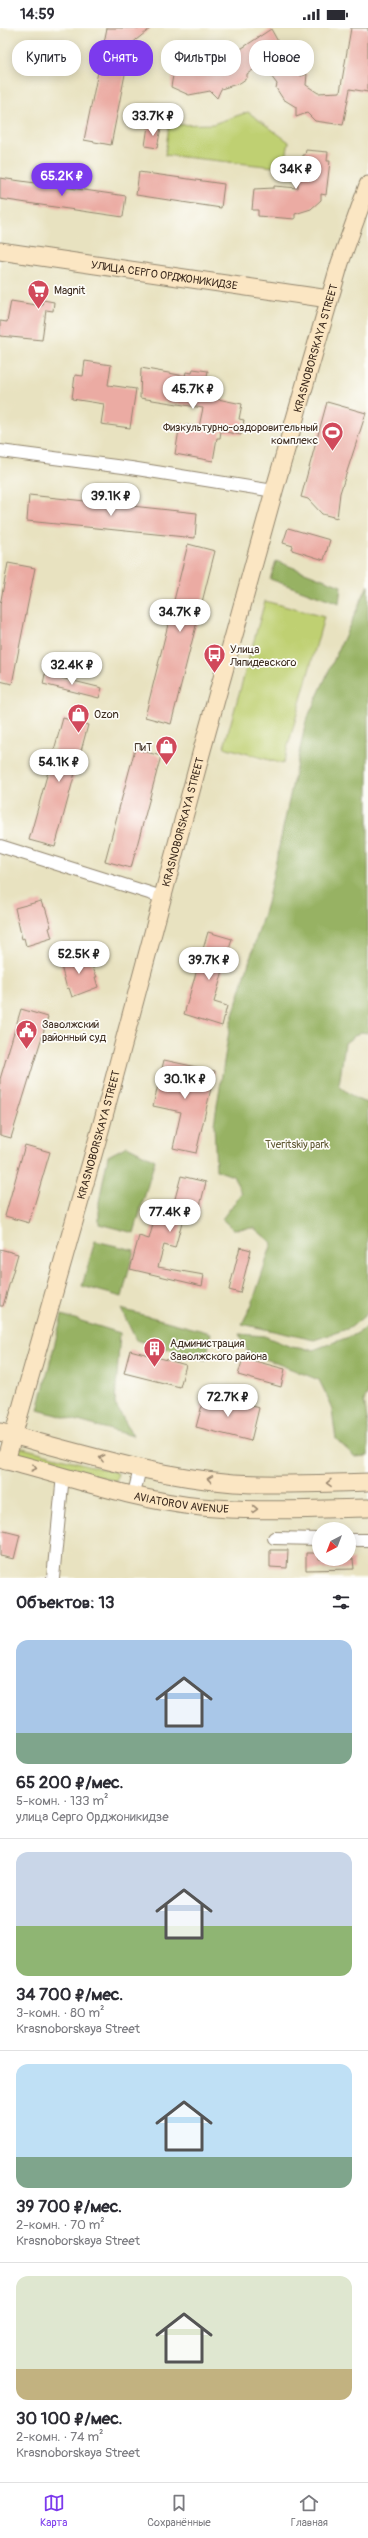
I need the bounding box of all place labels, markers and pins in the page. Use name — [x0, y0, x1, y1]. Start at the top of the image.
pin: 33.7K ₽ — [116, 103, 190, 137]
pin: 34K ₽ — [268, 156, 324, 190]
pin: 65.2K ₽ — [25, 163, 99, 197]
supermarket icon: Magnit — [26, 277, 52, 310]
place label: Magnit — [54, 284, 86, 297]
pin: 45.7K ₽ — [156, 376, 230, 410]
sports icon: Физкультурно-оздоровительный комплекс — [320, 420, 346, 453]
place label: Физкультурно-оздоровительный комплекс — [163, 421, 318, 447]
pin: 39.1K ₽ — [74, 483, 148, 517]
pin: 34.7K ₽ — [143, 599, 217, 633]
bus stop icon: Улица Ляпидевского — [202, 642, 228, 675]
place label: Улица Ляпидевского — [229, 643, 297, 669]
pin: 32.4K ₽ — [35, 652, 109, 686]
shop icon: Ozon — [66, 701, 92, 734]
place label: Ozon — [94, 708, 119, 721]
shop icon: ПиТ — [154, 734, 180, 767]
place label: ПиТ — [134, 741, 152, 754]
pin: 54.1K ₽ — [22, 749, 96, 783]
pin: 52.5K ₽ — [42, 941, 116, 975]
pin: 39.7K ₽ — [172, 947, 246, 981]
public building icon: Заволжский районный суд — [14, 1017, 40, 1050]
place label: Заволжский районный суд — [42, 1018, 106, 1044]
pin: 30.1K ₽ — [148, 1066, 222, 1100]
pin: 77.4K ₽ — [133, 1199, 207, 1233]
building icon: Администрация Заволжского района — [142, 1336, 168, 1369]
place label: Администрация Заволжского района — [170, 1337, 267, 1363]
pin: 72.7K ₽ — [191, 1384, 265, 1418]

